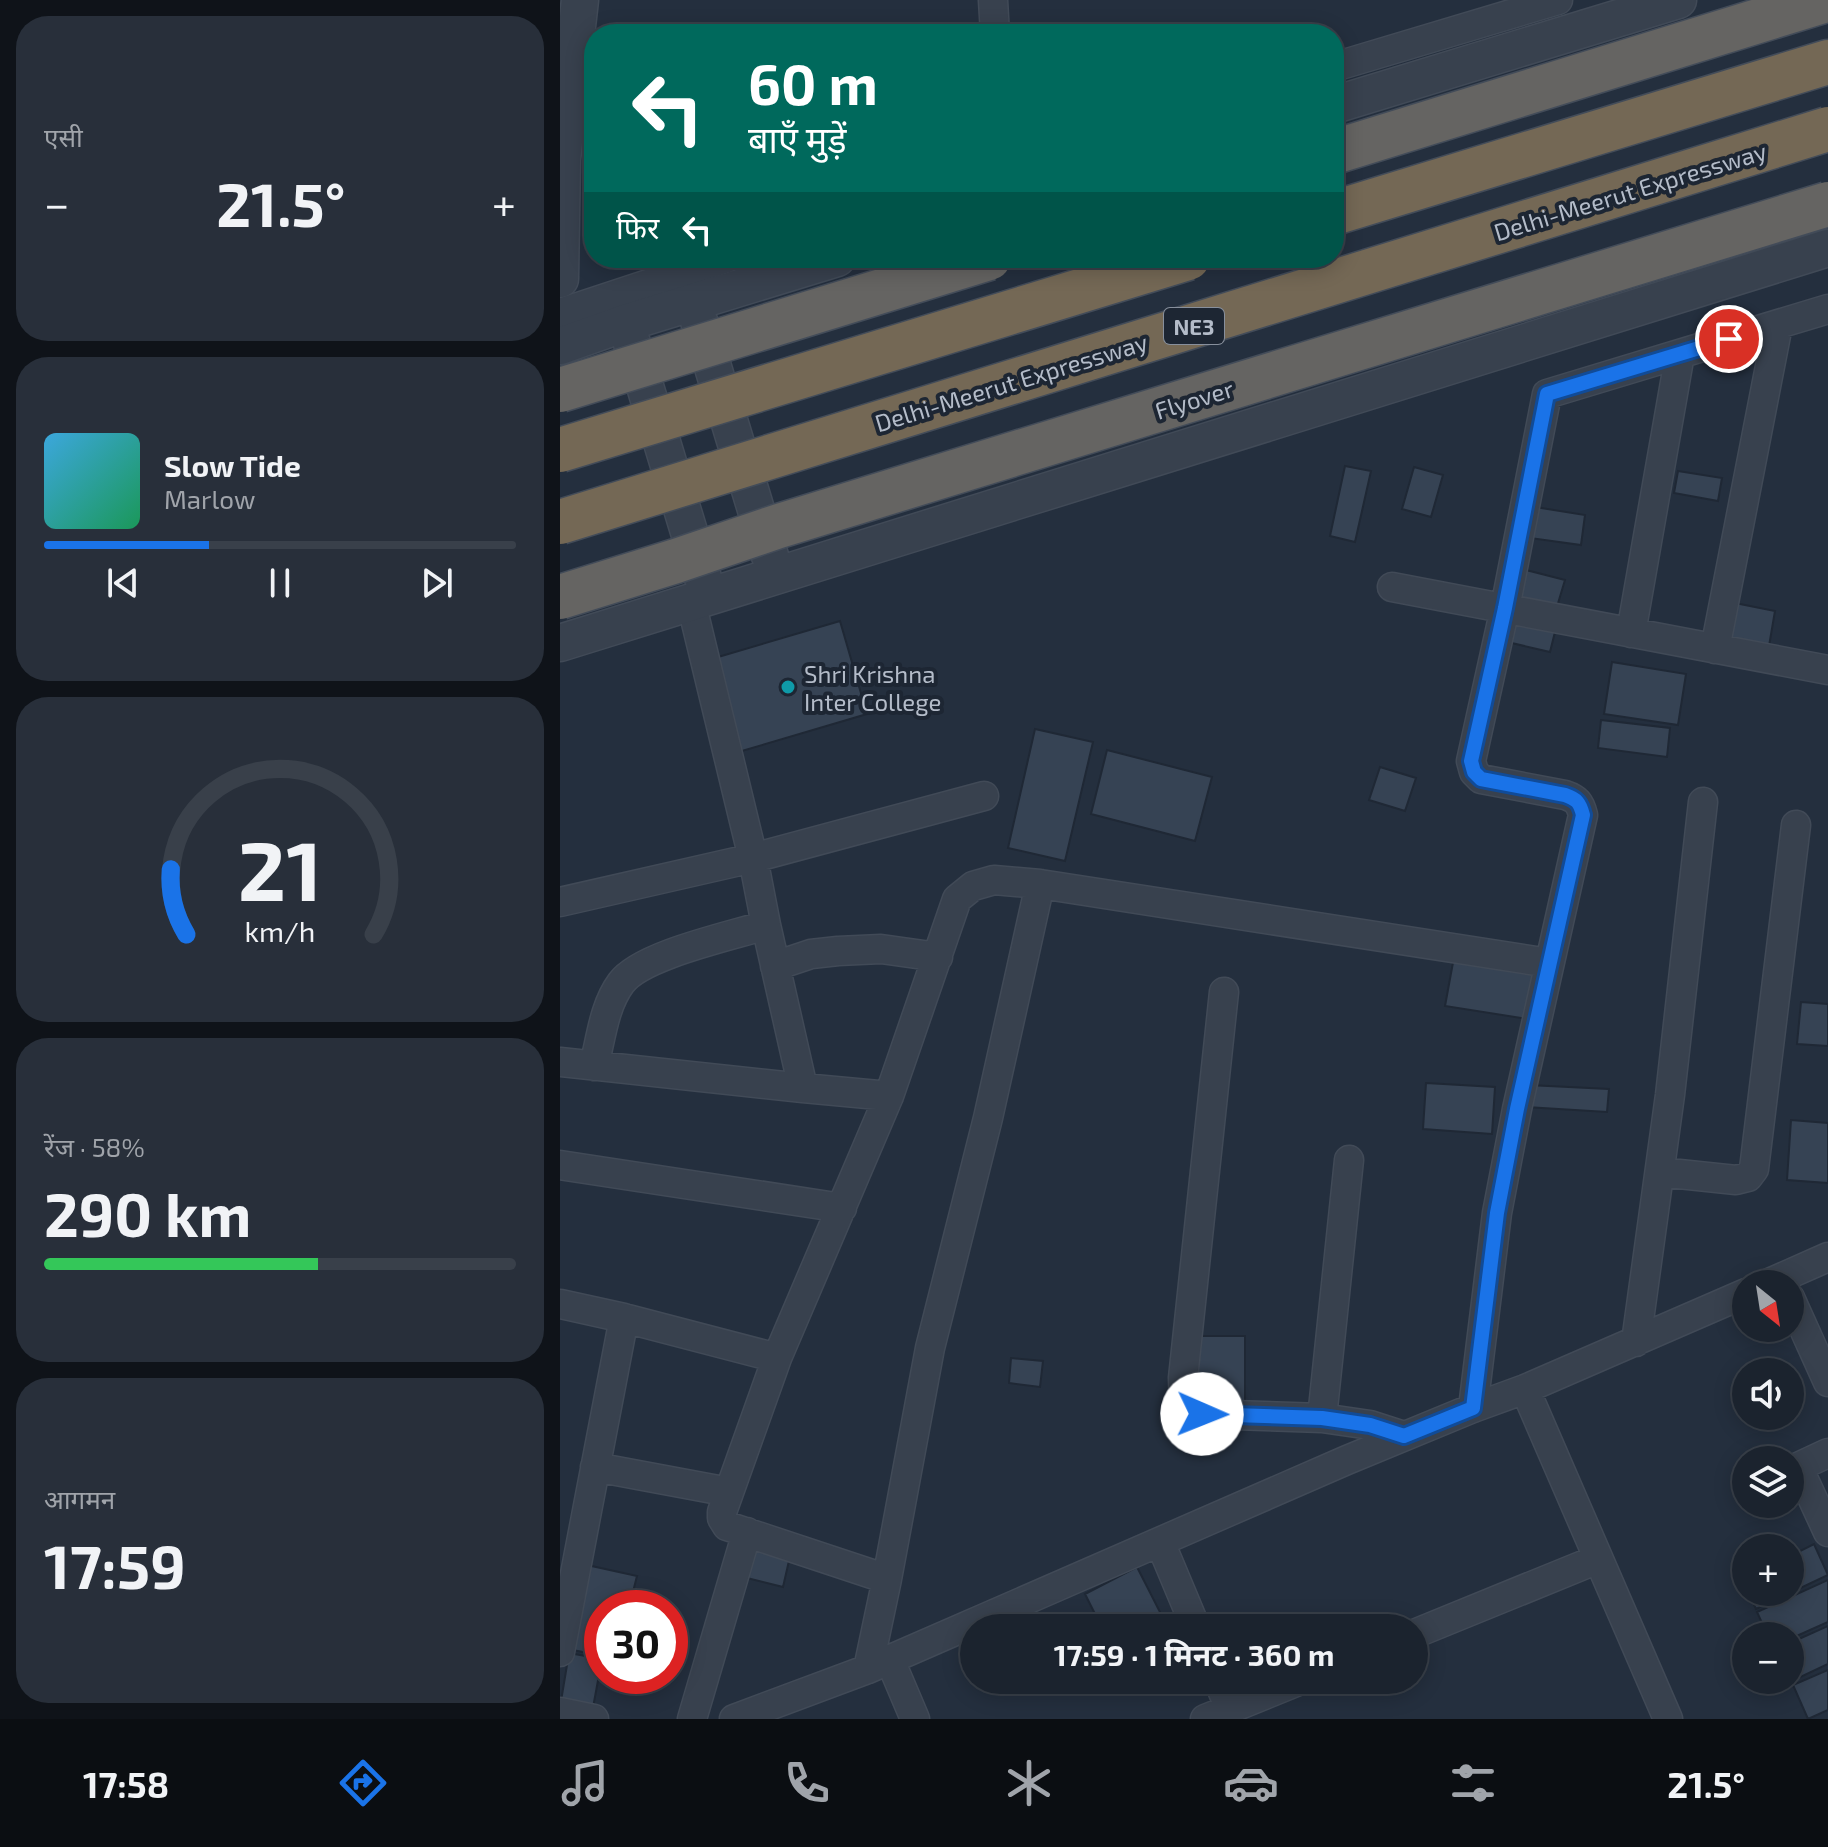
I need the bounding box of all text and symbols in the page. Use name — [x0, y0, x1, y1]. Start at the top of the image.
text: 60 m — [748, 49, 878, 116]
icon: left — [616, 56, 720, 160]
text: बाएँ मुड़ें — [748, 117, 847, 160]
text: एसी — [44, 121, 83, 152]
street label: Delhi-Meerut Expressway — [1490, 136, 1770, 246]
text: 21.5° — [216, 167, 345, 239]
text: − — [44, 176, 70, 229]
text: + — [492, 176, 516, 229]
icon: left — [675, 208, 719, 252]
text: फिर — [616, 209, 659, 245]
pin — [1695, 305, 1763, 373]
road number: NE3 — [1164, 308, 1224, 344]
icon: arrive — [1707, 317, 1751, 361]
street label: Delhi-Meerut Expressway — [871, 327, 1151, 437]
street label: Flyover — [1151, 373, 1237, 425]
text: Slow Tide — [164, 447, 301, 483]
text: Marlow — [164, 483, 255, 514]
icon: previous — [101, 561, 145, 605]
icon: pause — [258, 561, 302, 605]
icon: next — [415, 561, 459, 605]
place label: Shri Krishna Inter College — [804, 659, 941, 716]
marker: Shri Krishna Inter College — [779, 678, 797, 696]
text: 21 — [238, 818, 322, 918]
text: km/h — [245, 914, 315, 949]
text: रेंज · 58% — [44, 1131, 145, 1162]
text: 290 km — [44, 1177, 251, 1249]
north arrow — [1732, 1270, 1804, 1342]
map controls — [1732, 1270, 1804, 1694]
button: sound — [1732, 1358, 1804, 1430]
position arrow — [1160, 1372, 1244, 1456]
button: layers — [1732, 1446, 1804, 1518]
text: आगमन — [44, 1483, 115, 1514]
text: 17:59 — [44, 1529, 186, 1601]
button: + — [1732, 1534, 1804, 1606]
speed limit sign: 30 — [584, 1590, 688, 1694]
button: − — [1732, 1622, 1804, 1694]
text: 17:59 · 1 मिनट · 360 m — [1054, 1636, 1334, 1672]
icon: directions — [335, 1755, 391, 1811]
icon: music — [557, 1755, 613, 1811]
icon: phone — [779, 1755, 835, 1811]
icon: climate — [1001, 1755, 1057, 1811]
icon: car — [1223, 1755, 1279, 1811]
icon: filters — [1445, 1755, 1501, 1811]
text: 17:58 — [83, 1762, 169, 1805]
text: 21.5° — [1667, 1762, 1745, 1805]

